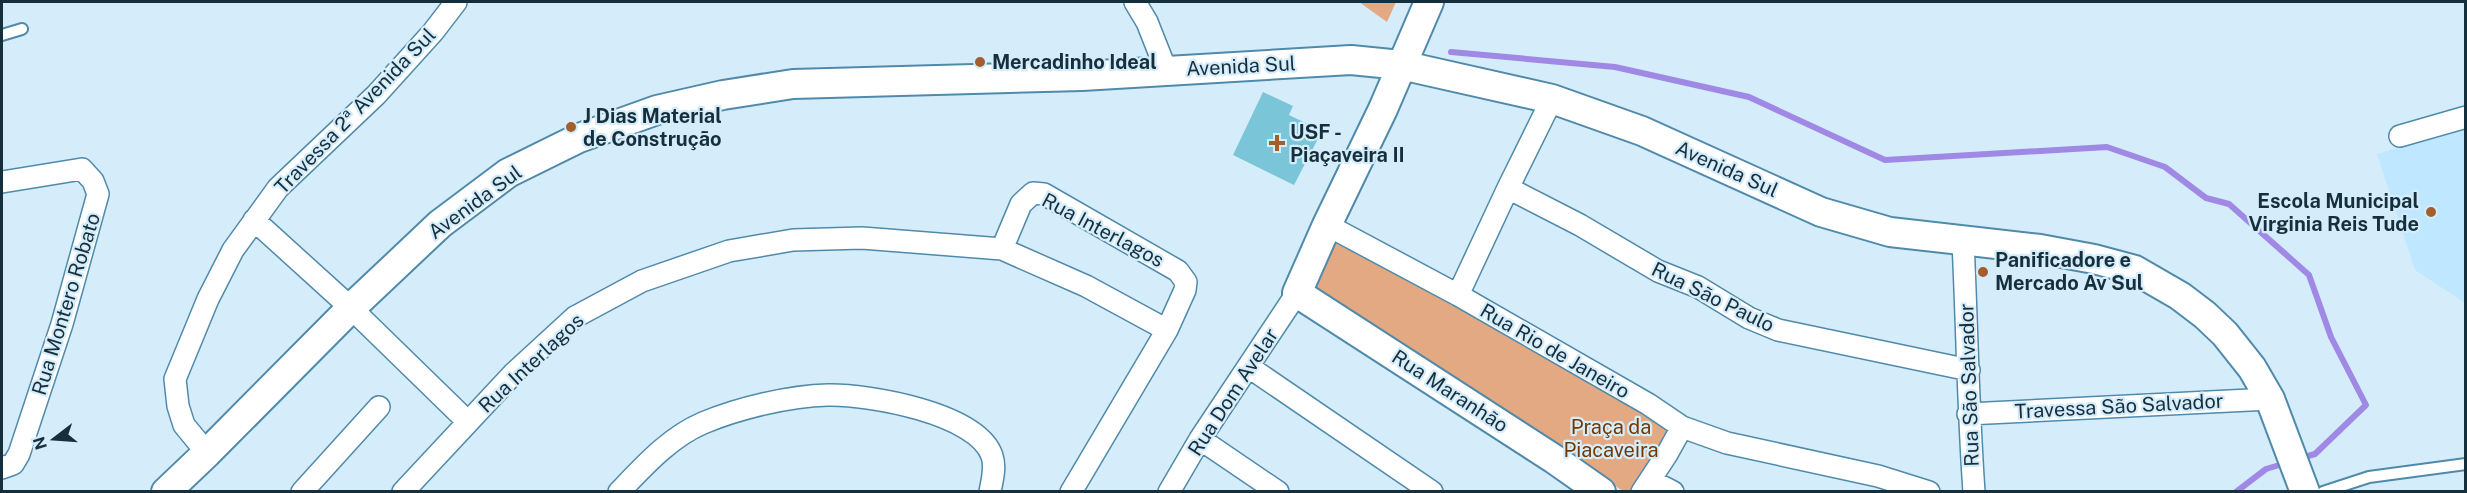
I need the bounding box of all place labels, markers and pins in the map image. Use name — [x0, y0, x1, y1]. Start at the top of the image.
place label: Mercadinho Ideal — [992, 50, 1157, 74]
marker: Mercadinho Ideal — [973, 55, 987, 69]
place label: J Dias Material de Construção — [583, 104, 722, 151]
marker: J Dias Material de Construção — [564, 120, 578, 134]
place label: USF - Piaçaveira II — [1290, 120, 1405, 167]
marker: USF - Piaçaveira II — [1268, 134, 1286, 152]
place label: Escola Municipal Virginia Reis Tude — [2248, 189, 2419, 236]
marker: Escola Municipal Virginia Reis Tude — [2424, 205, 2438, 219]
place label: Panificadore e Mercado Av Sul — [1995, 248, 2143, 295]
marker: Panificadore e Mercado Av Sul — [1976, 265, 1990, 279]

